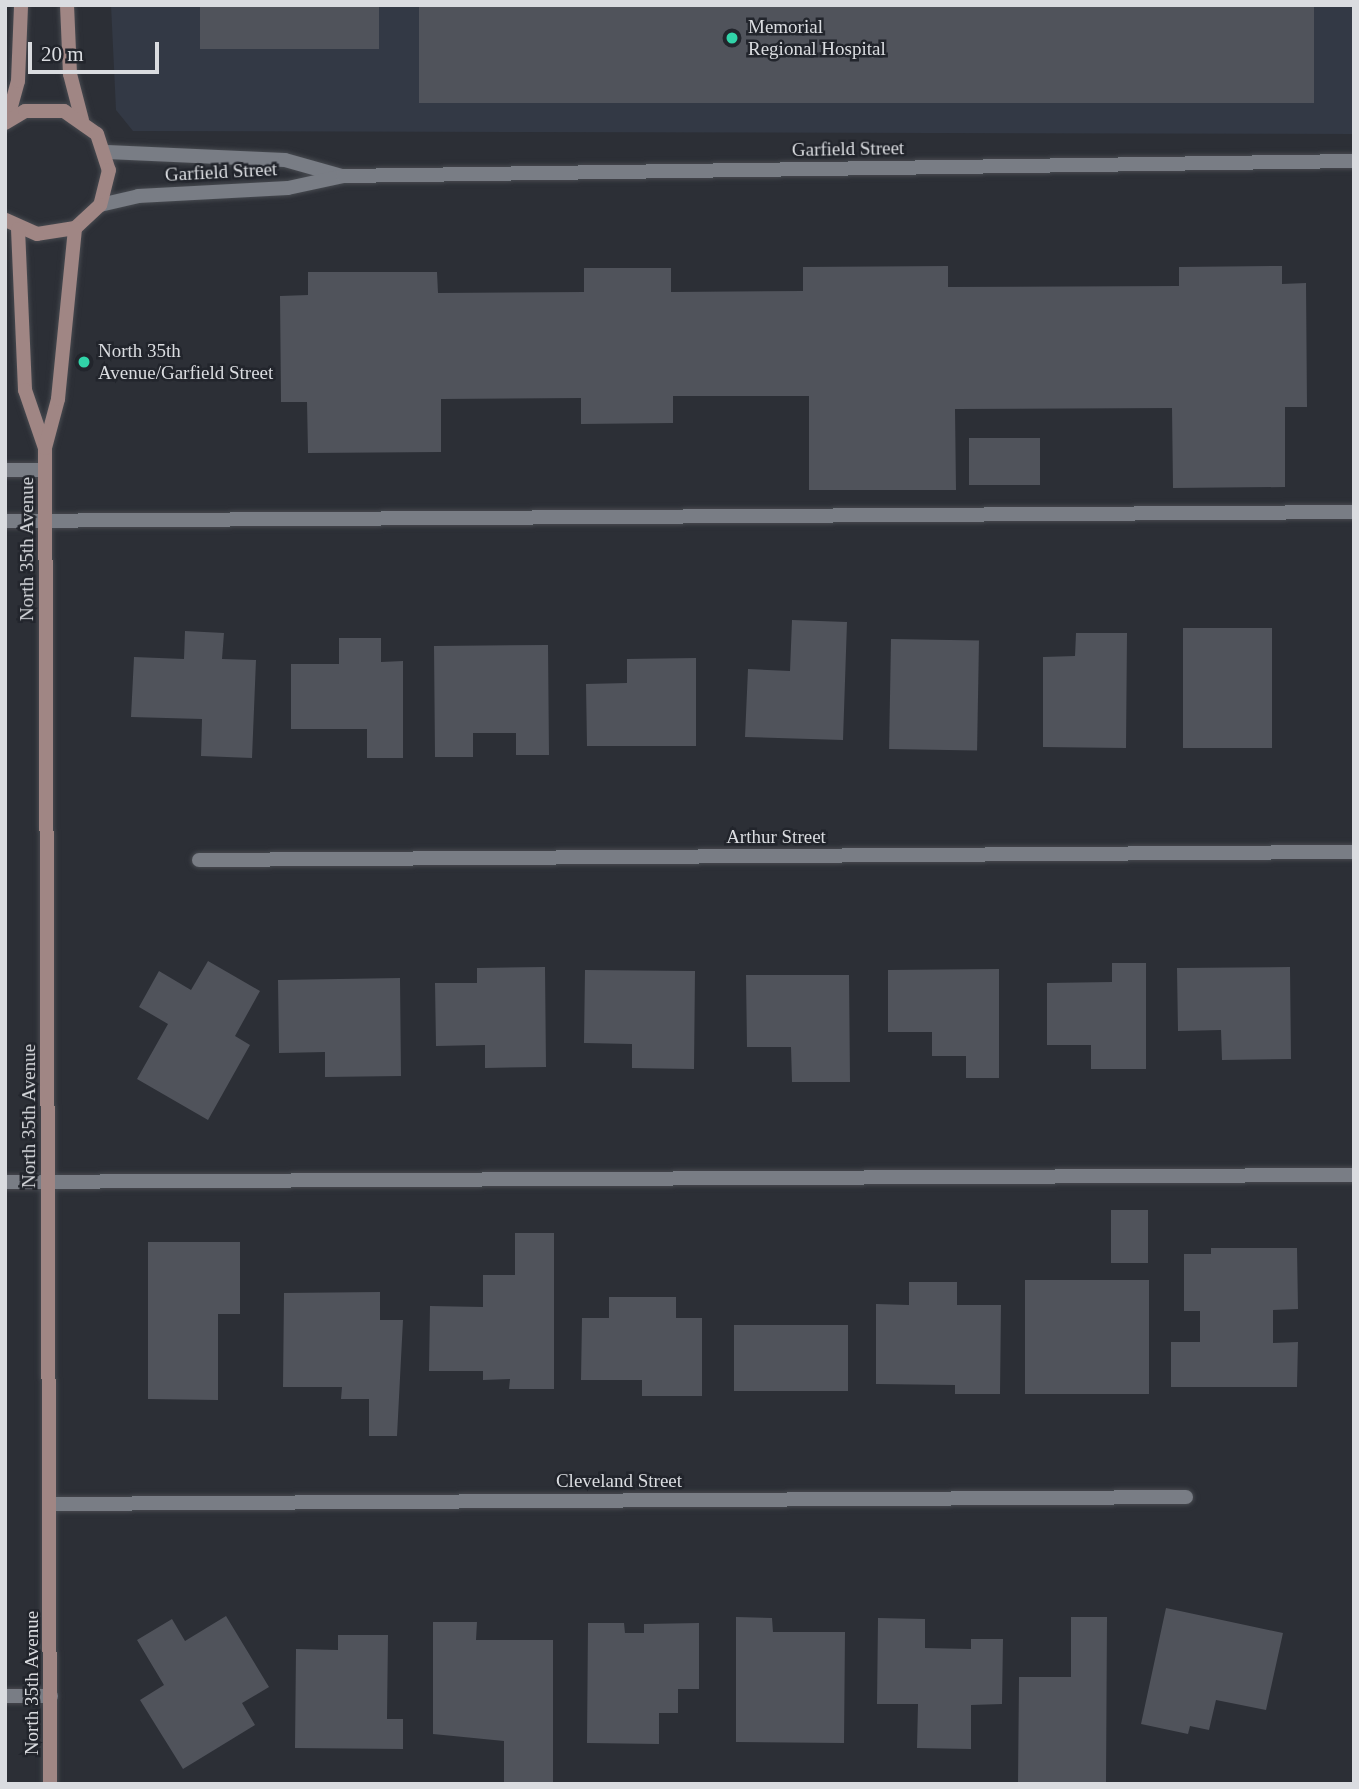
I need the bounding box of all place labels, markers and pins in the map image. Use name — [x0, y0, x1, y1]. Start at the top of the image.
place label: Memorial Regional Hospital — [748, 16, 886, 60]
marker: Memorial Regional Hospital — [722, 28, 742, 48]
place label: North 35th Avenue/Garfield Street — [98, 340, 273, 384]
marker: North 35th Avenue/Garfield Street — [76, 354, 92, 370]

